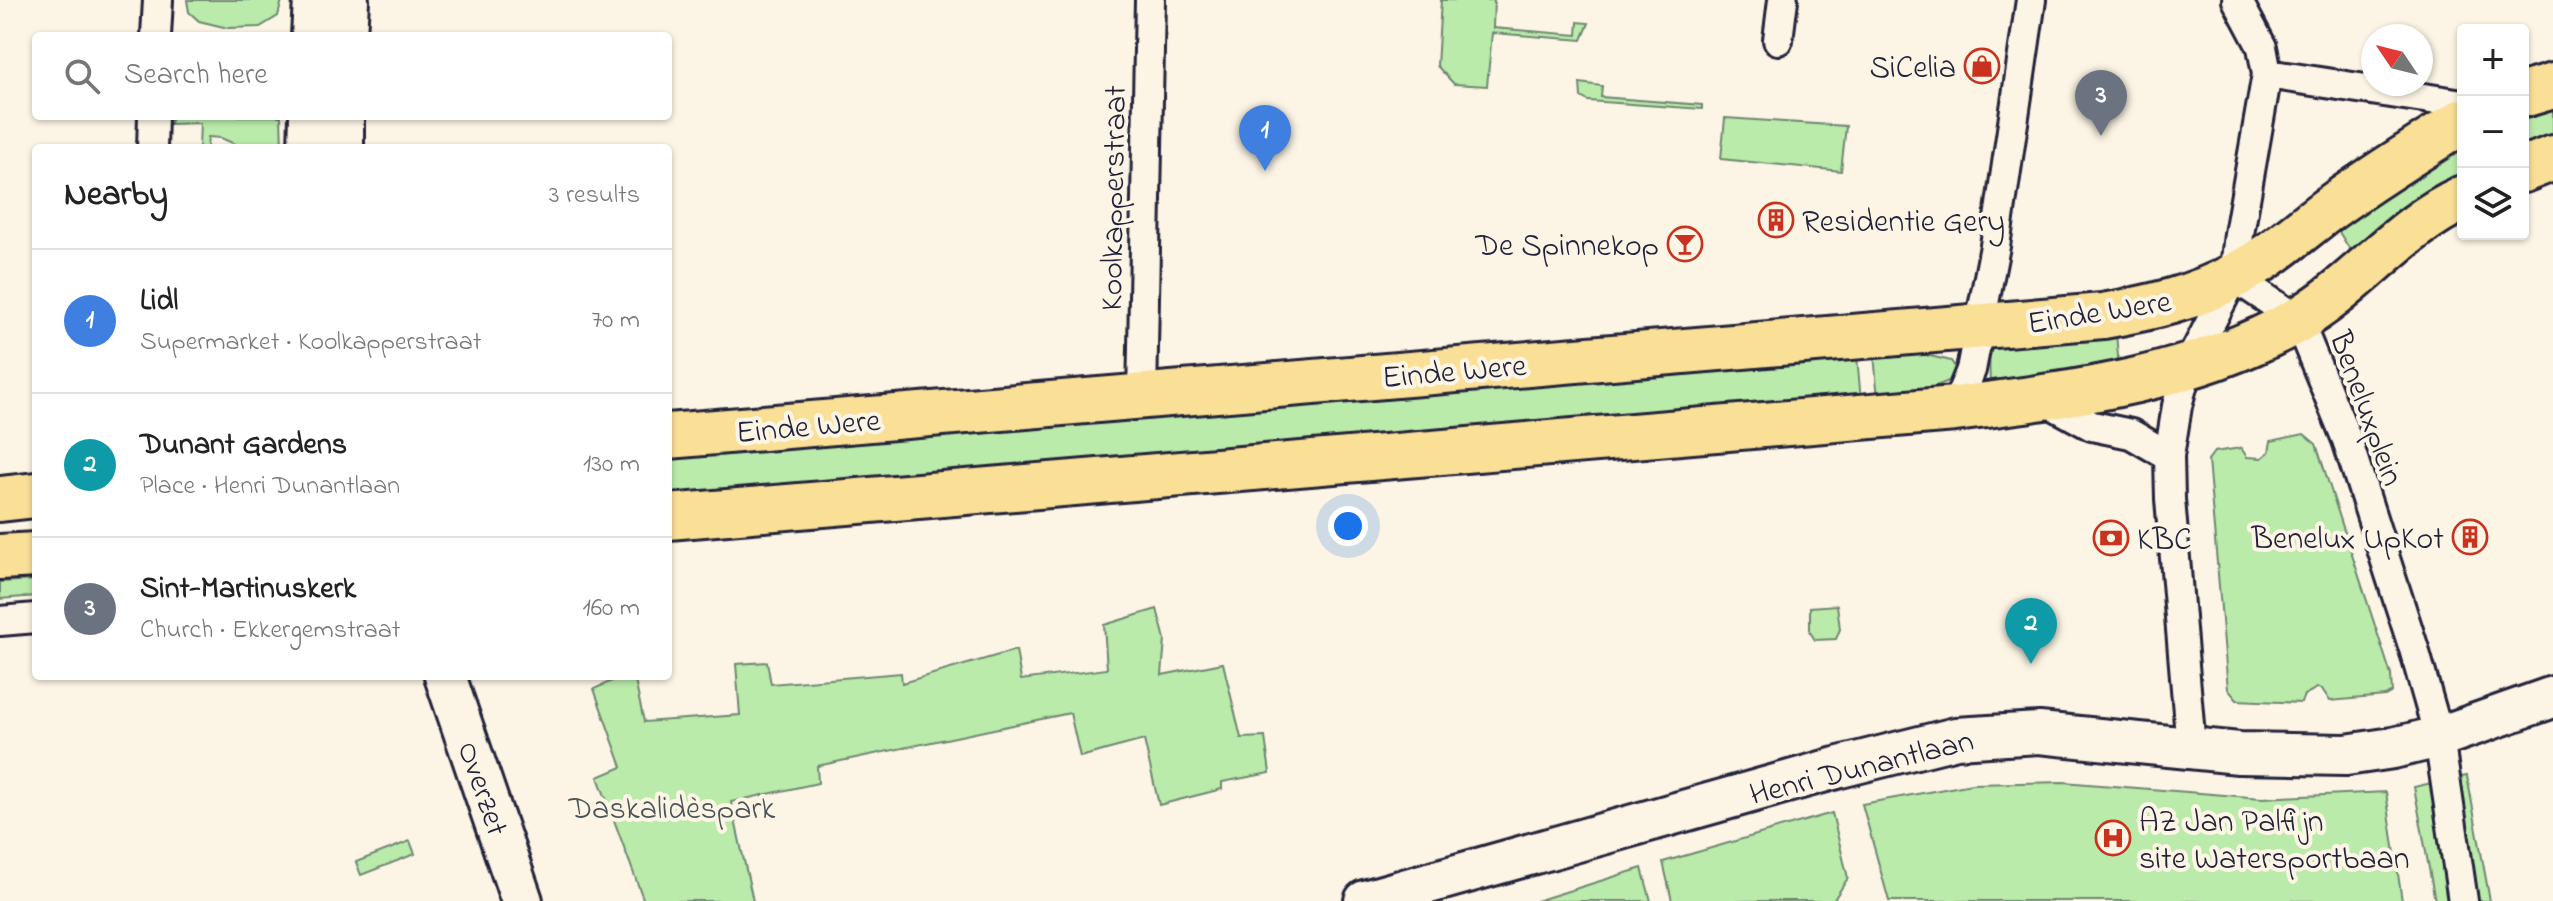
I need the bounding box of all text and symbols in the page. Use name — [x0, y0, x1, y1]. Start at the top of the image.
north arrow — [2361, 24, 2433, 96]
map controls — [2457, 24, 2529, 240]
button: + — [2457, 24, 2529, 96]
search box — [32, 32, 672, 120]
place label: SiCelia — [1869, 46, 1956, 93]
shop icon: SiCelia — [1963, 47, 2001, 85]
icon: search — [60, 54, 104, 98]
text: Search here — [124, 54, 268, 98]
pin: 3 — [2075, 70, 2127, 136]
street label: Koolkapperstraat — [1090, 84, 1141, 311]
button: − — [2457, 96, 2529, 168]
pin: 1 — [1239, 105, 1291, 171]
button: layers — [2457, 168, 2529, 240]
text: Nearby — [64, 171, 168, 221]
text: 3 results — [549, 177, 640, 215]
place label: Residentie Gery — [1802, 200, 2005, 247]
building icon: Residentie Gery — [1757, 201, 1795, 239]
place label: De Spinnekop — [1475, 224, 1659, 271]
bar icon: De Spinnekop — [1666, 225, 1704, 263]
text: Lidl — [140, 280, 178, 324]
street label: Einde Were — [2024, 280, 2175, 349]
text: 1 — [86, 302, 94, 340]
text: 70 m — [591, 302, 640, 340]
text: Supermarket · Koolkapperstraat — [140, 324, 481, 362]
street label: Beneluxplein — [2315, 324, 2414, 493]
street label: Einde Were — [1380, 344, 1529, 403]
street label: Einde Were — [734, 399, 883, 458]
text: Dunant Gardens — [140, 424, 347, 468]
text: 2 — [84, 446, 96, 484]
text: 130 m — [583, 446, 640, 484]
text: Place · Henri Dunantlaan — [140, 468, 400, 506]
your location — [1328, 506, 1368, 546]
place label: Benelux UpKot — [2251, 517, 2444, 564]
place label: KBC — [2137, 518, 2192, 565]
building icon: Benelux UpKot — [2451, 518, 2489, 556]
bank icon: KBC — [2092, 519, 2130, 557]
text: Sint-Martinuskerk — [140, 568, 356, 612]
text: 3 — [85, 590, 95, 628]
text: 160 m — [582, 590, 640, 628]
pin: 2 — [2005, 598, 2057, 664]
text: Church · Ekkergemstraat — [140, 612, 401, 650]
street label: Henri Dunantlaan — [1745, 719, 1979, 820]
street label: Overzet — [443, 736, 519, 843]
park label: Daskalidèspark — [568, 787, 776, 834]
place label: AZ Jan Palfijn site Watersportbaan — [2139, 800, 2409, 884]
hospital icon: AZ Jan Palfijn site Watersportbaan — [2094, 819, 2132, 857]

